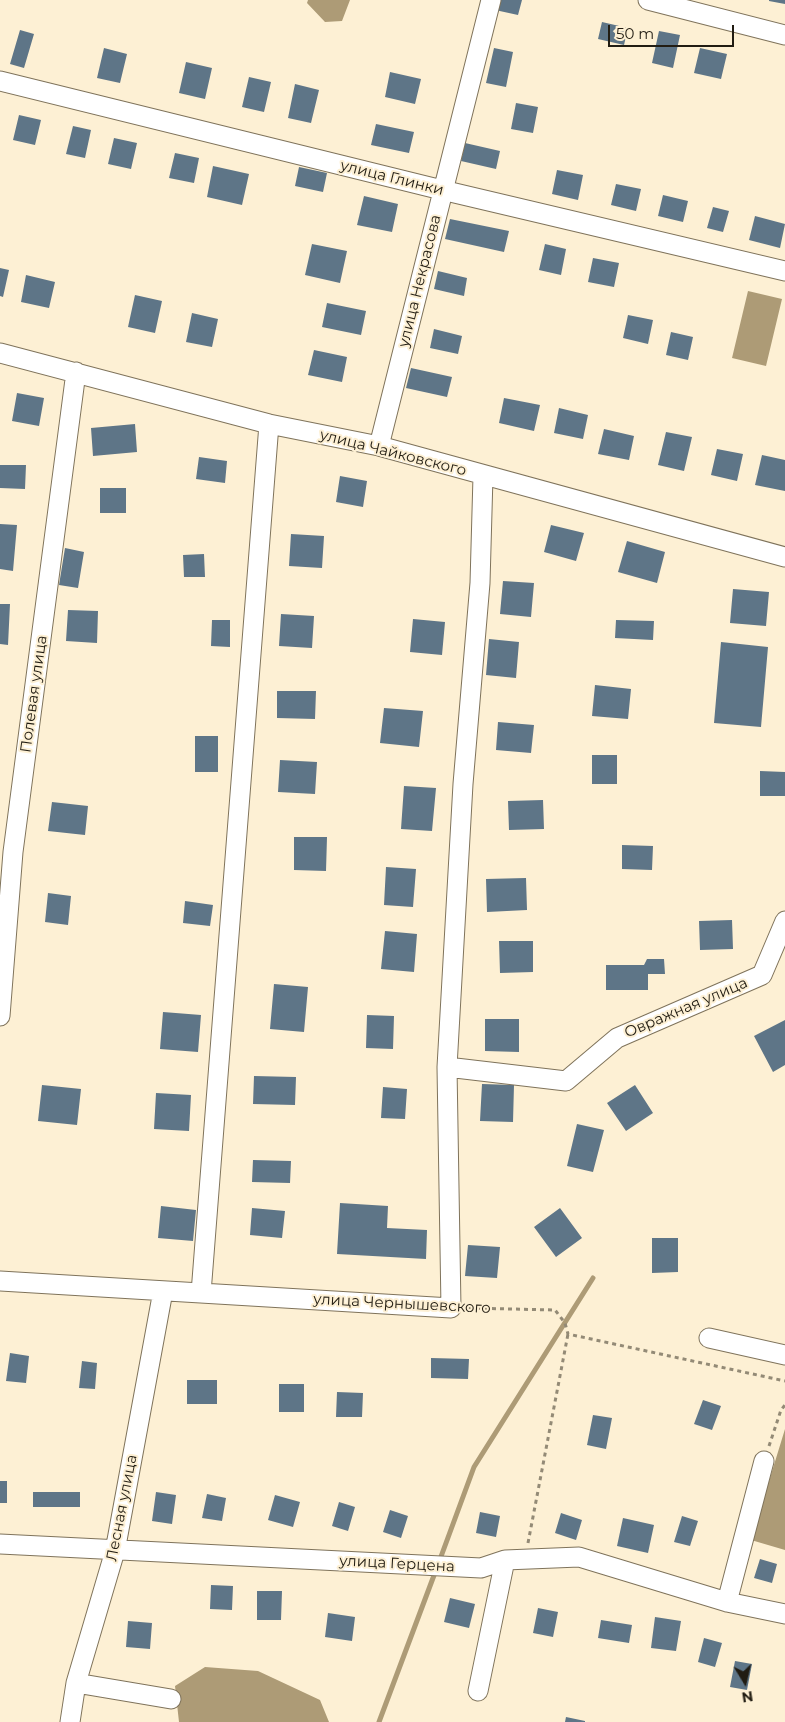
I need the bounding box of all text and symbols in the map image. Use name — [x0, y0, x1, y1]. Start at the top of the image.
scale bar — [610, 15, 736, 47]
text: 50 m — [616, 24, 654, 43]
street label: улица Глинки — [338, 156, 446, 200]
street label: улица Некрасова — [395, 213, 445, 349]
street label: улица Чайковского — [318, 426, 468, 480]
street label: Полевая улица — [17, 634, 51, 754]
street label: Овражная улица — [622, 974, 750, 1042]
street label: улица Чернышевского — [313, 1290, 491, 1318]
street label: Лесная улица — [103, 1453, 141, 1563]
street label: улица Герцена — [339, 1552, 455, 1576]
north arrow — [720, 1657, 770, 1707]
text: N — [740, 1687, 754, 1707]

